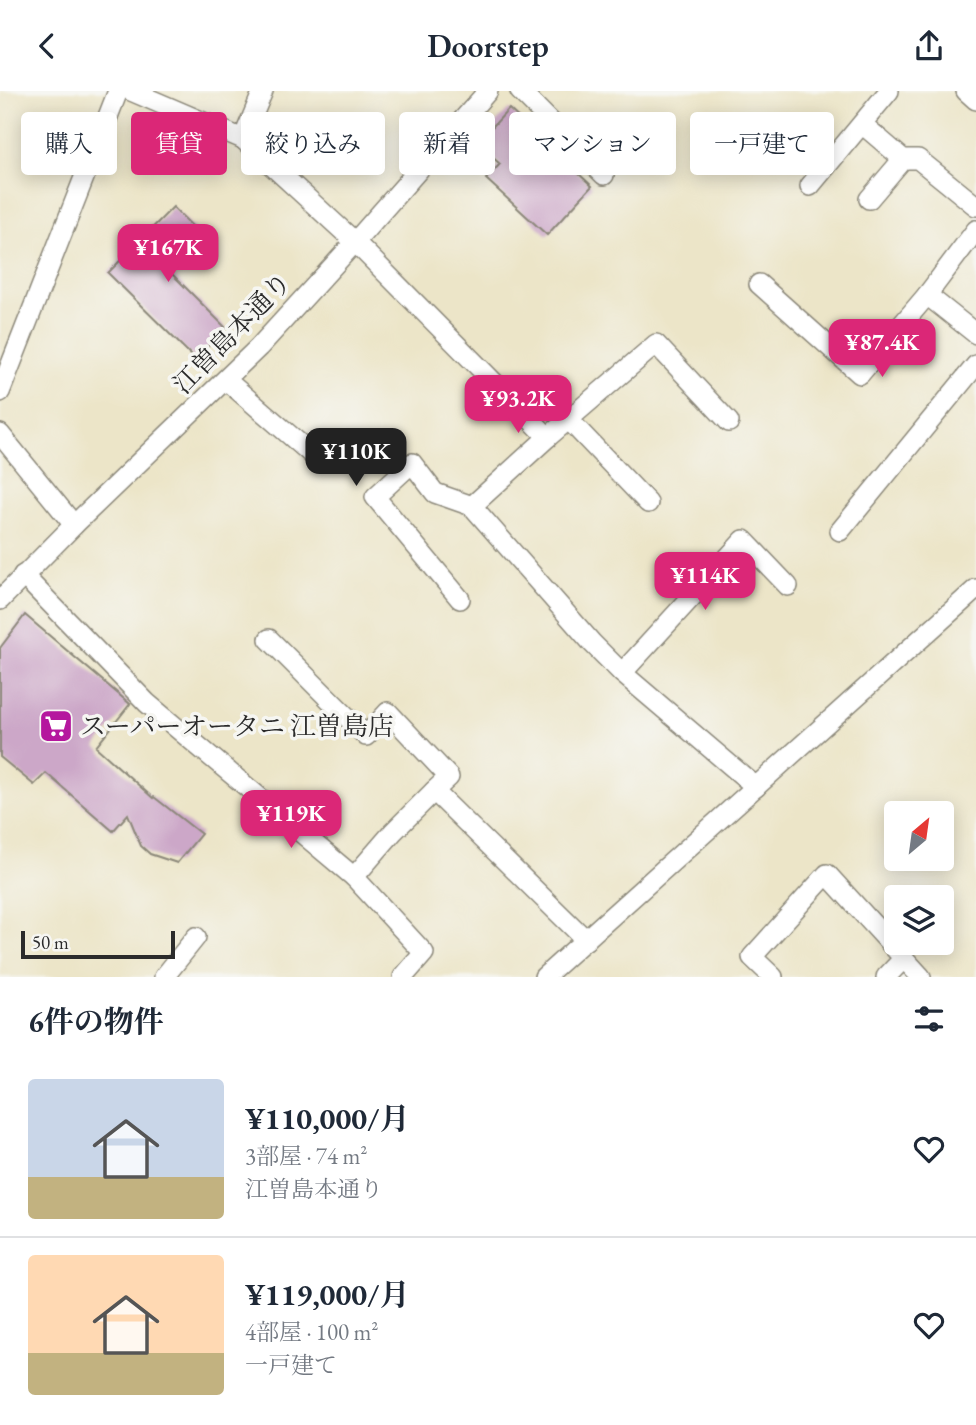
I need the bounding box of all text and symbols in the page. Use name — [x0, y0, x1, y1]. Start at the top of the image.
text: Doorstep — [427, 25, 549, 67]
icon: back — [28, 27, 66, 65]
icon: share — [910, 27, 948, 65]
chip: 購入 — [21, 112, 117, 175]
chip: 賃貸 — [131, 112, 227, 175]
chip: 絞り込み — [241, 112, 385, 175]
chip: 新着 — [399, 112, 495, 175]
chip: マンション — [509, 112, 676, 175]
chip: 一戸建て — [690, 112, 834, 175]
pin: ¥167K — [119, 225, 217, 284]
text: ¥167K — [133, 232, 203, 262]
street label: 江曽島本通り — [166, 265, 298, 401]
pin: ¥87.4K — [825, 320, 939, 379]
text: ¥87.4K — [845, 327, 919, 357]
pin: ¥93.2K — [461, 375, 575, 435]
text: ¥93.2K — [481, 383, 555, 413]
pin: ¥110K — [307, 429, 405, 488]
text: ¥110K — [321, 436, 391, 466]
pin: ¥114K — [656, 553, 754, 612]
text: ¥114K — [670, 560, 740, 590]
supermarket icon: スーパーオータニ 江曽島店 — [37, 707, 75, 745]
place label: スーパーオータニ 江曽島店 — [80, 709, 394, 743]
pin: ¥119K — [242, 791, 340, 850]
text: ¥119K — [256, 798, 326, 828]
north arrow — [884, 801, 954, 871]
map controls — [884, 801, 954, 955]
button: layers — [884, 885, 954, 955]
scale bar — [21, 928, 175, 960]
text: 50 m — [32, 930, 69, 955]
icon: filters — [910, 1000, 948, 1038]
text: 6件の物件 — [28, 1002, 164, 1041]
text: ¥110,000/月 — [245, 1099, 409, 1138]
icon: home — [84, 1107, 168, 1191]
icon: heart — [910, 1130, 948, 1168]
text: 3部屋 · 74 m² — [245, 1141, 367, 1171]
text: 江曽島本通り — [245, 1174, 383, 1204]
text: ¥119,000/月 — [245, 1275, 409, 1314]
icon: home — [84, 1283, 168, 1367]
icon: heart — [910, 1306, 948, 1344]
text: 4部屋 · 100 m² — [245, 1317, 378, 1347]
text: 一戸建て — [245, 1350, 337, 1380]

